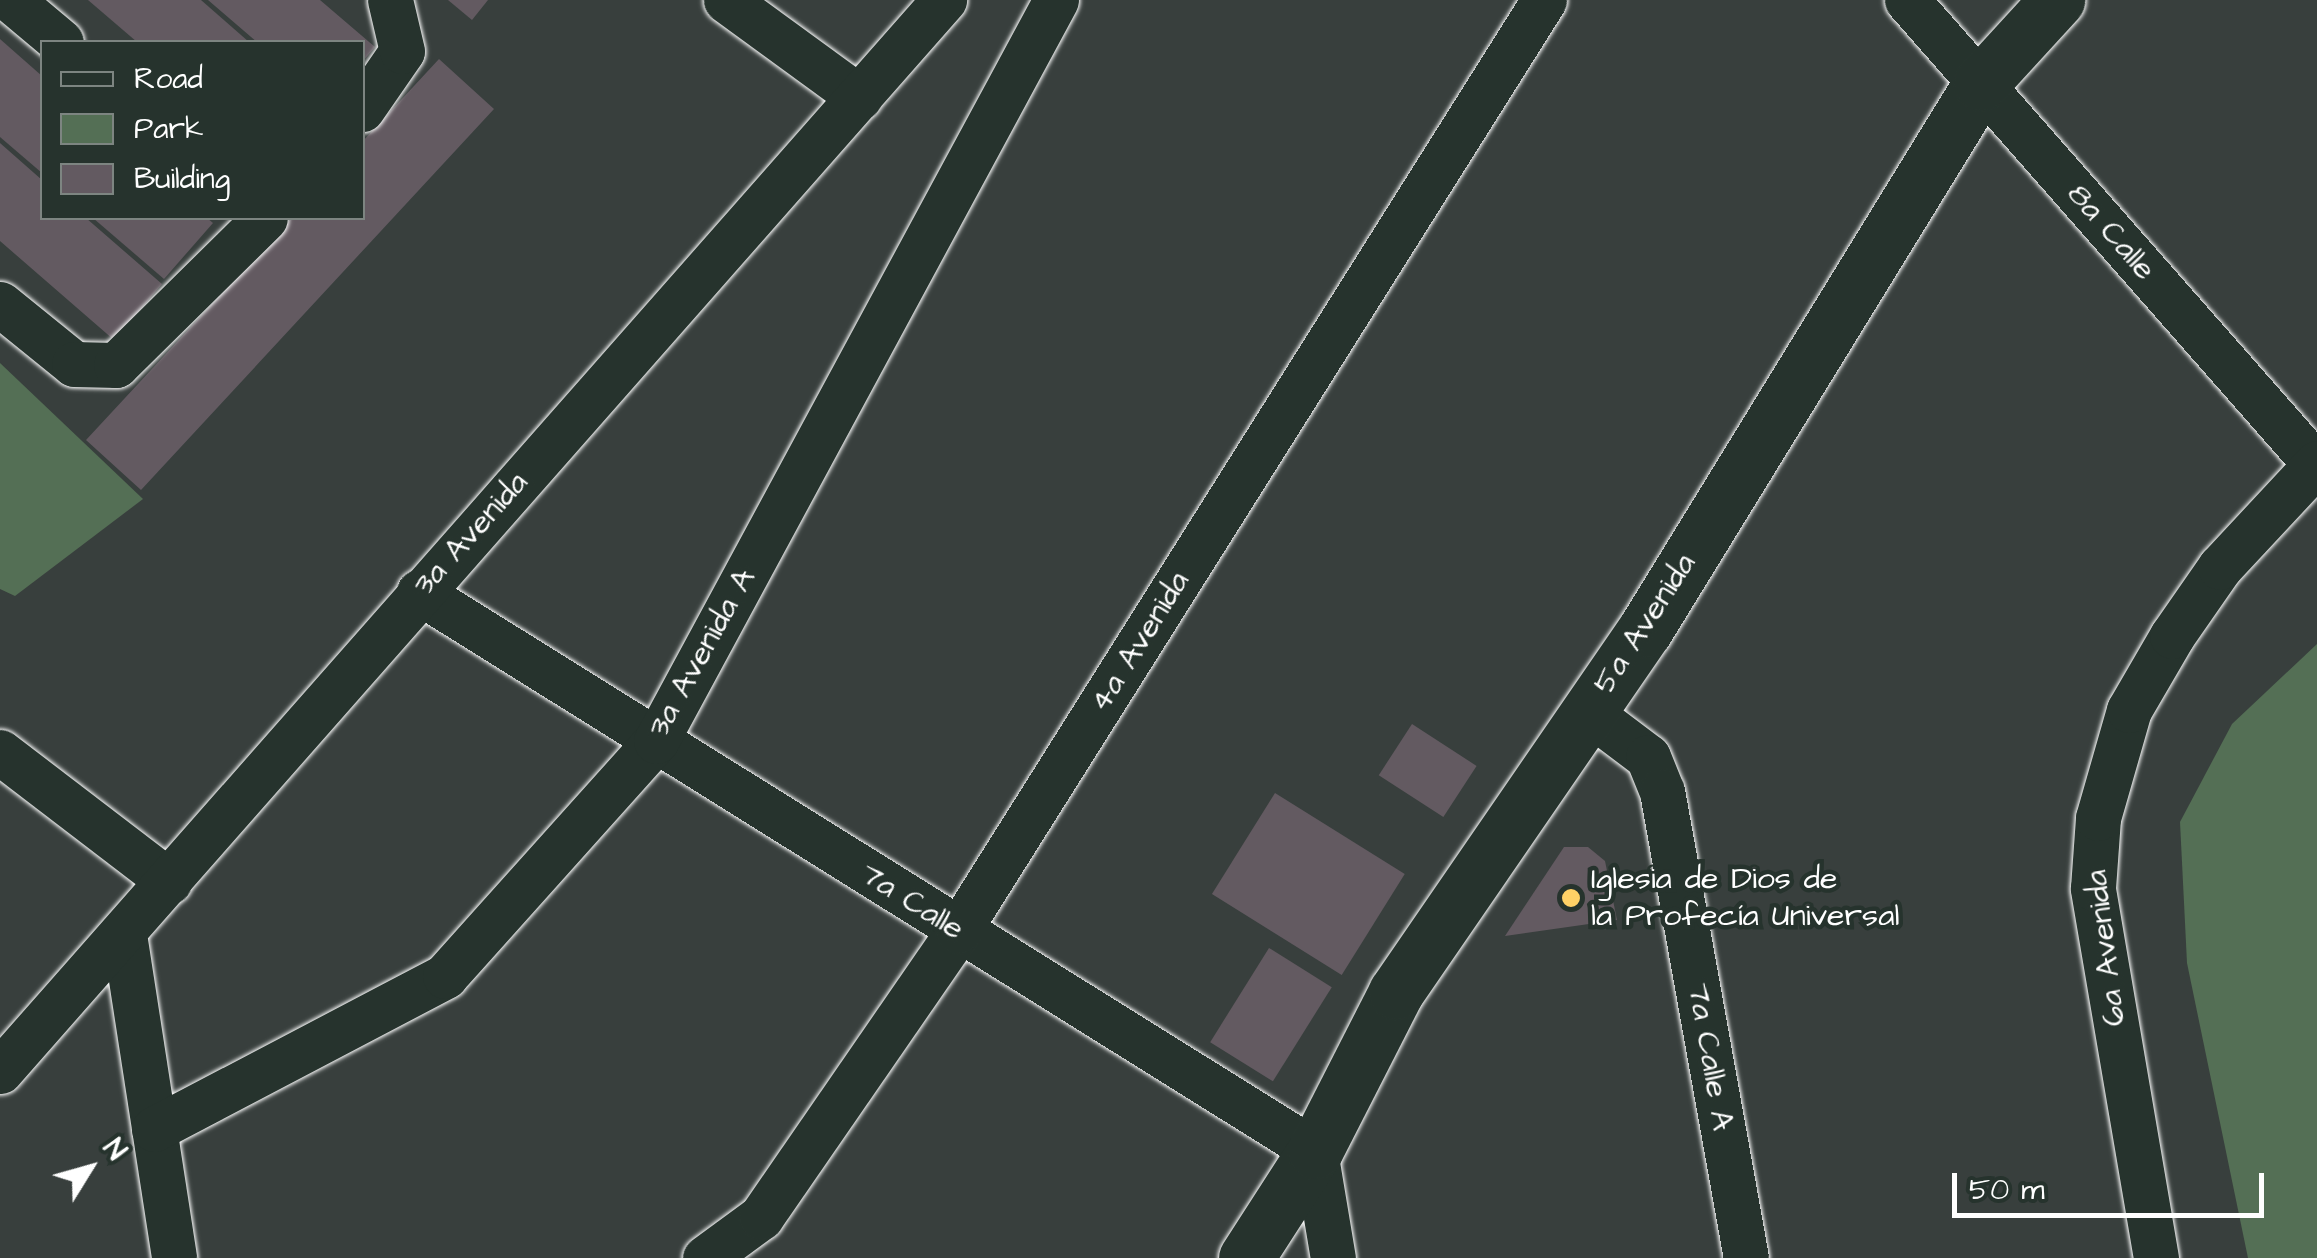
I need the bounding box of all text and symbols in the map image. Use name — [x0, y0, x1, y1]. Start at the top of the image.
legend — [40, 40, 365, 220]
text: Road — [134, 58, 203, 100]
text: Park — [134, 108, 203, 150]
text: Building — [134, 158, 230, 200]
street label: 8a Calle — [2058, 176, 2164, 288]
street label: 3a Avenida — [405, 464, 537, 604]
street label: 5a Avenida — [1585, 547, 1705, 701]
street label: 3a Avenida A — [640, 562, 764, 744]
street label: 4a Avenida — [1082, 564, 1198, 720]
street label: 7a Calle — [853, 855, 971, 949]
place label: Iglesia de Dios de la Profecía Universal — [1591, 861, 1899, 936]
street label: 6a Avenida — [2077, 868, 2135, 1028]
marker: Iglesia de Dios de la Profecía Universal — [1560, 887, 1582, 909]
street label: 7a Calle A — [1678, 981, 1742, 1133]
north arrow — [40, 1118, 140, 1218]
text: N — [94, 1131, 135, 1168]
scale bar — [1957, 1153, 2270, 1215]
text: 50 m — [1969, 1169, 2045, 1211]

